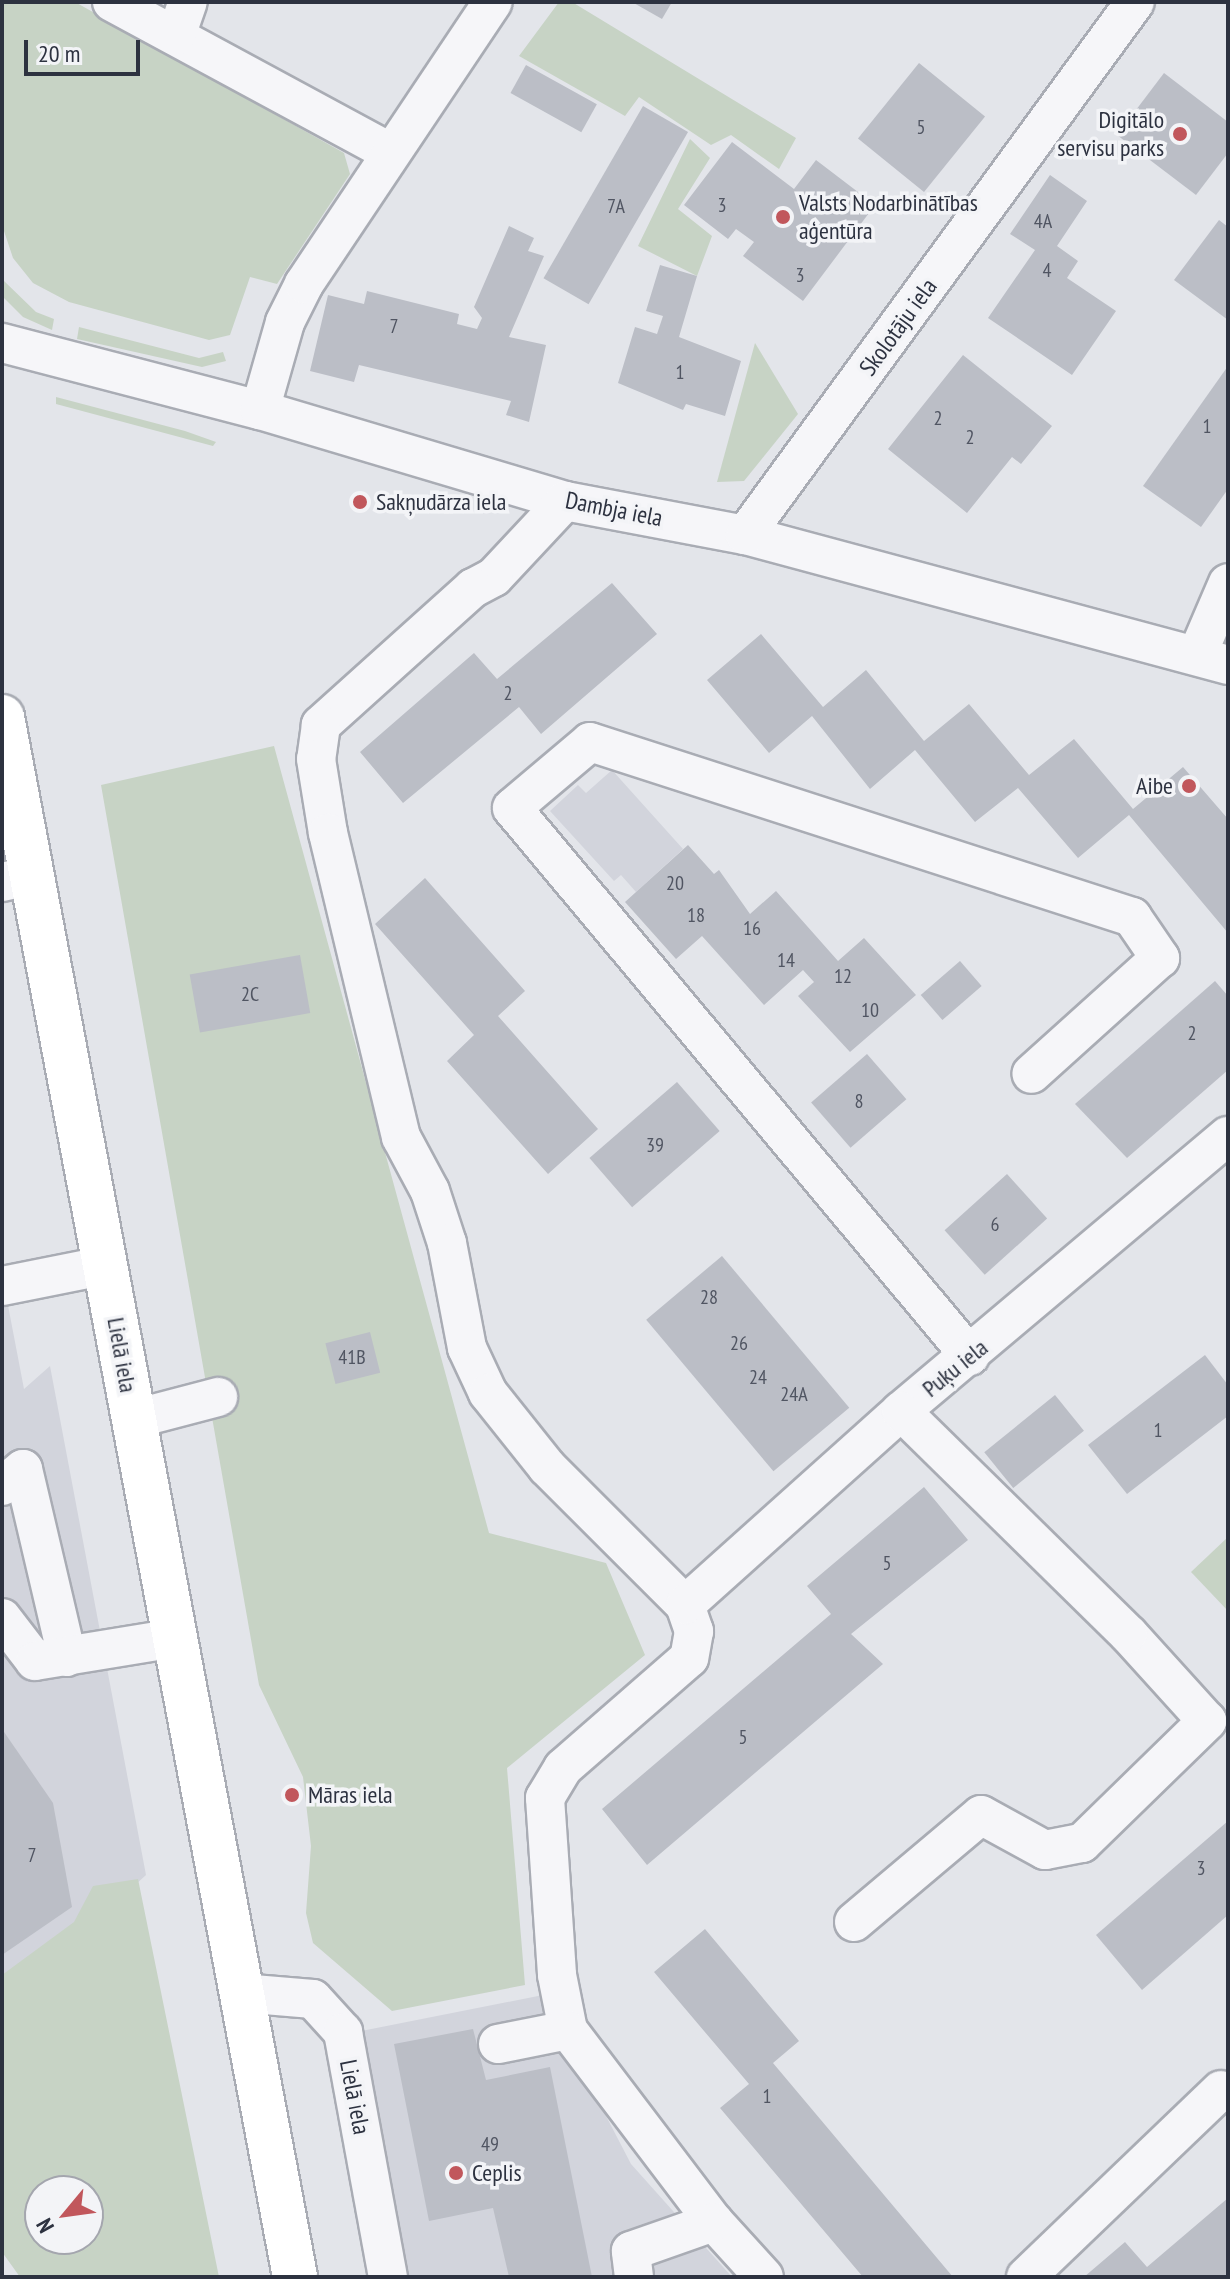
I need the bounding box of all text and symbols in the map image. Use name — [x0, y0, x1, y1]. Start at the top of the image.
scale bar — [28, 24, 144, 74]
text: 20 m — [38, 38, 80, 69]
place label: Digitālo servisu parks — [1057, 106, 1164, 162]
house number: 5 — [917, 115, 925, 139]
marker: Digitālo servisu parks — [1171, 125, 1189, 143]
place label: Valsts Nodarbinātības aģentūra — [799, 189, 978, 245]
house number: 3 — [718, 193, 726, 217]
house number: 7A — [607, 194, 625, 218]
marker: Valsts Nodarbinātības aģentūra — [774, 208, 792, 226]
house number: 4A — [1034, 209, 1052, 233]
house number: 4 — [1043, 258, 1051, 282]
house number: 3 — [796, 263, 804, 287]
street label: Skolotāju iela — [853, 273, 943, 381]
house number: 7 — [390, 314, 398, 338]
house number: 1 — [676, 360, 684, 384]
house number: 2 — [934, 406, 942, 430]
house number: 1 — [1203, 414, 1211, 438]
house number: 2 — [966, 425, 974, 449]
street label: Dambja iela — [563, 485, 665, 533]
place label: Sakņudārza iela — [376, 488, 506, 516]
marker: Sakņudārza iela — [351, 493, 369, 511]
house number: 2 — [504, 681, 512, 705]
place label: Aibe — [1136, 772, 1173, 800]
marker: Aibe — [1180, 777, 1198, 795]
house number: 20 — [666, 871, 684, 895]
house number: 18 — [687, 903, 705, 927]
house number: 16 — [743, 916, 761, 940]
house number: 14 — [777, 948, 795, 972]
house number: 12 — [834, 964, 852, 988]
house number: 2C — [241, 982, 259, 1006]
house number: 10 — [861, 998, 879, 1022]
house number: 2 — [1188, 1021, 1196, 1045]
house number: 8 — [855, 1089, 863, 1113]
house number: 39 — [646, 1133, 664, 1157]
house number: 6 — [991, 1212, 999, 1236]
house number: 28 — [700, 1285, 718, 1309]
street label: Lielā iela — [101, 1315, 143, 1395]
house number: 26 — [730, 1331, 748, 1355]
street label: Puķu iela — [917, 1333, 993, 1403]
house number: 41B — [338, 1345, 366, 1369]
house number: 24 — [749, 1365, 767, 1389]
house number: 24A — [780, 1382, 808, 1406]
house number: 1 — [1154, 1418, 1162, 1442]
house number: 5 — [883, 1551, 891, 1575]
house number: 5 — [739, 1725, 747, 1749]
place label: Māras iela — [308, 1781, 393, 1809]
marker: Māras iela — [283, 1786, 301, 1804]
house number: 7 — [28, 1843, 36, 1867]
house number: 3 — [1197, 1856, 1205, 1880]
street label: Lielā iela — [334, 2057, 376, 2137]
house number: 1 — [763, 2084, 771, 2108]
house number: 49 — [481, 2132, 499, 2156]
place label: Ceplis — [472, 2159, 522, 2187]
marker: Ceplis — [447, 2164, 465, 2182]
north arrow — [24, 2175, 104, 2255]
text: N — [30, 2214, 60, 2238]

